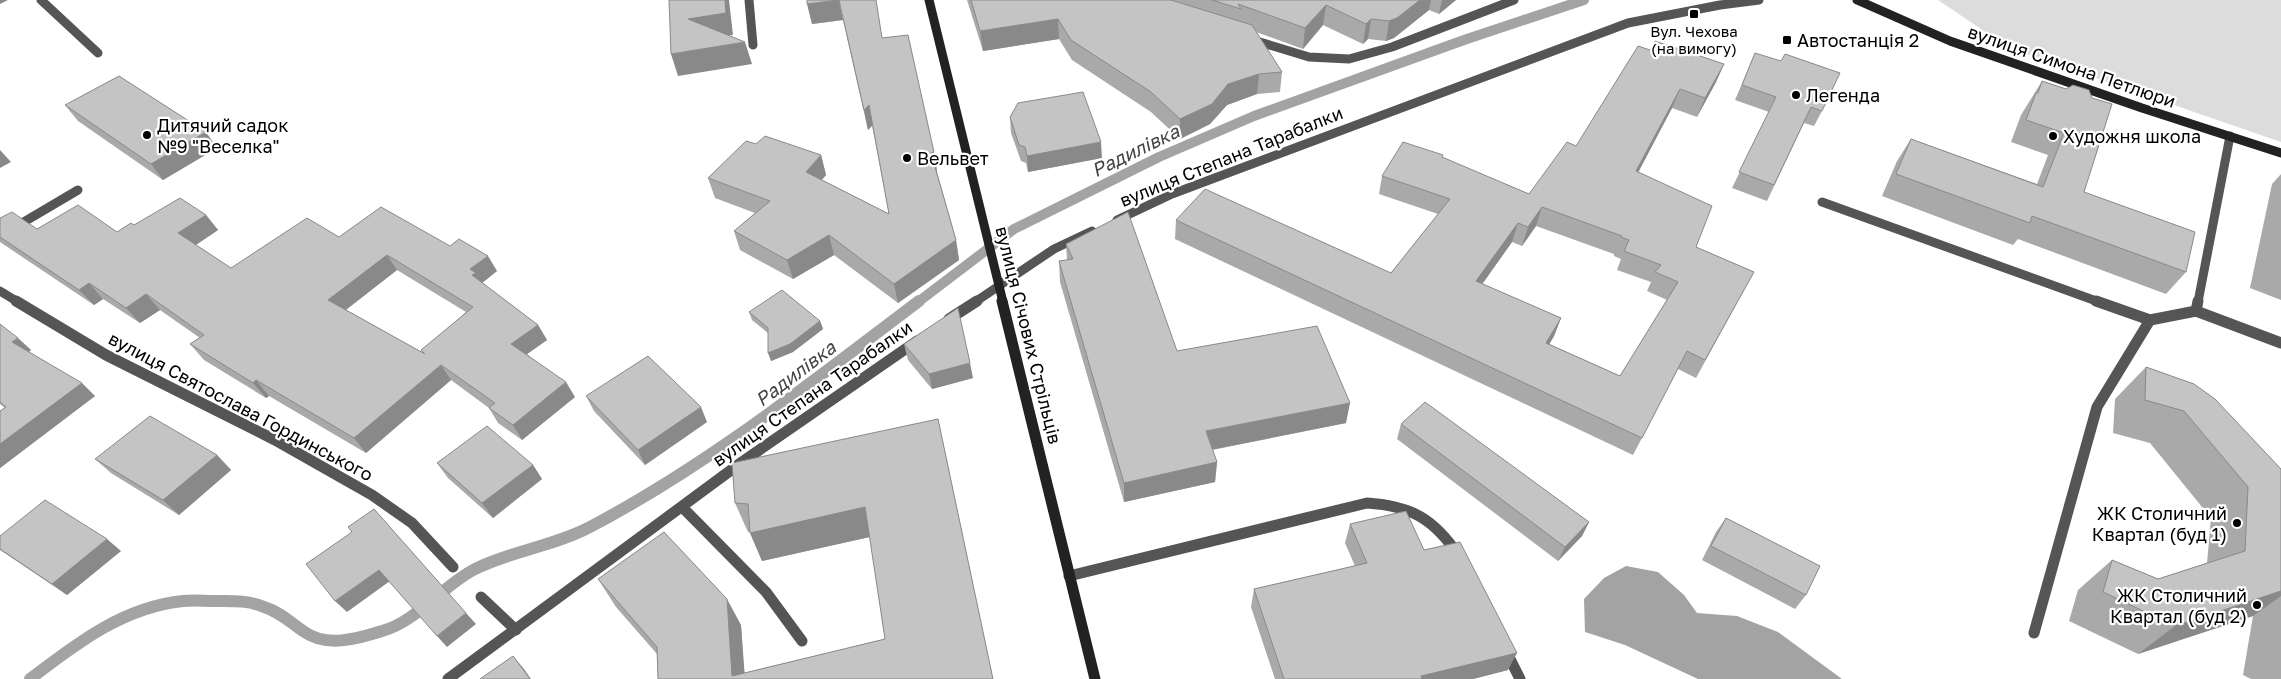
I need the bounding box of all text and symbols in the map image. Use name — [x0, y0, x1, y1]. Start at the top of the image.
marker: Вул. Чехова (на вимогу) — [1688, 8, 1700, 20]
street label: вулиця Симона Петлюри — [1965, 20, 2179, 112]
place label: Вул. Чехова (на вимогу) — [1650, 22, 1738, 57]
place label: Автостанція 2 — [1797, 29, 1919, 51]
marker: Автостанція 2 — [1781, 34, 1793, 46]
place label: Легенда — [1806, 84, 1880, 106]
marker: Легенда — [1790, 89, 1802, 101]
street label: вулиця Степана Тарабалки — [1116, 101, 1346, 211]
place label: Дитячий садок №9 "Веселка" — [157, 114, 289, 157]
water label: Радилівка — [1087, 118, 1184, 181]
place label: Художня школа — [2063, 125, 2201, 147]
marker: Дитячий садок №9 "Веселка" — [141, 129, 153, 141]
marker: Художня школа — [2047, 130, 2059, 142]
place label: Вельвет — [917, 147, 989, 169]
marker: Вельвет — [901, 152, 913, 164]
street label: вулиця Січових Стрільців — [991, 224, 1067, 446]
street label: вулиця Степана Тарабалки — [708, 316, 916, 470]
street label: вулиця Святослава Гординського — [105, 327, 377, 485]
water label: Радилівка — [750, 335, 841, 411]
place label: ЖК Столичний Квартал (буд 1) — [2092, 502, 2227, 545]
marker: ЖК Столичний Квартал (буд 1) — [2231, 517, 2243, 529]
place label: ЖК Столичний Квартал (буд 2) — [2110, 584, 2247, 627]
marker: ЖК Столичний Квартал (буд 2) — [2251, 599, 2263, 611]

